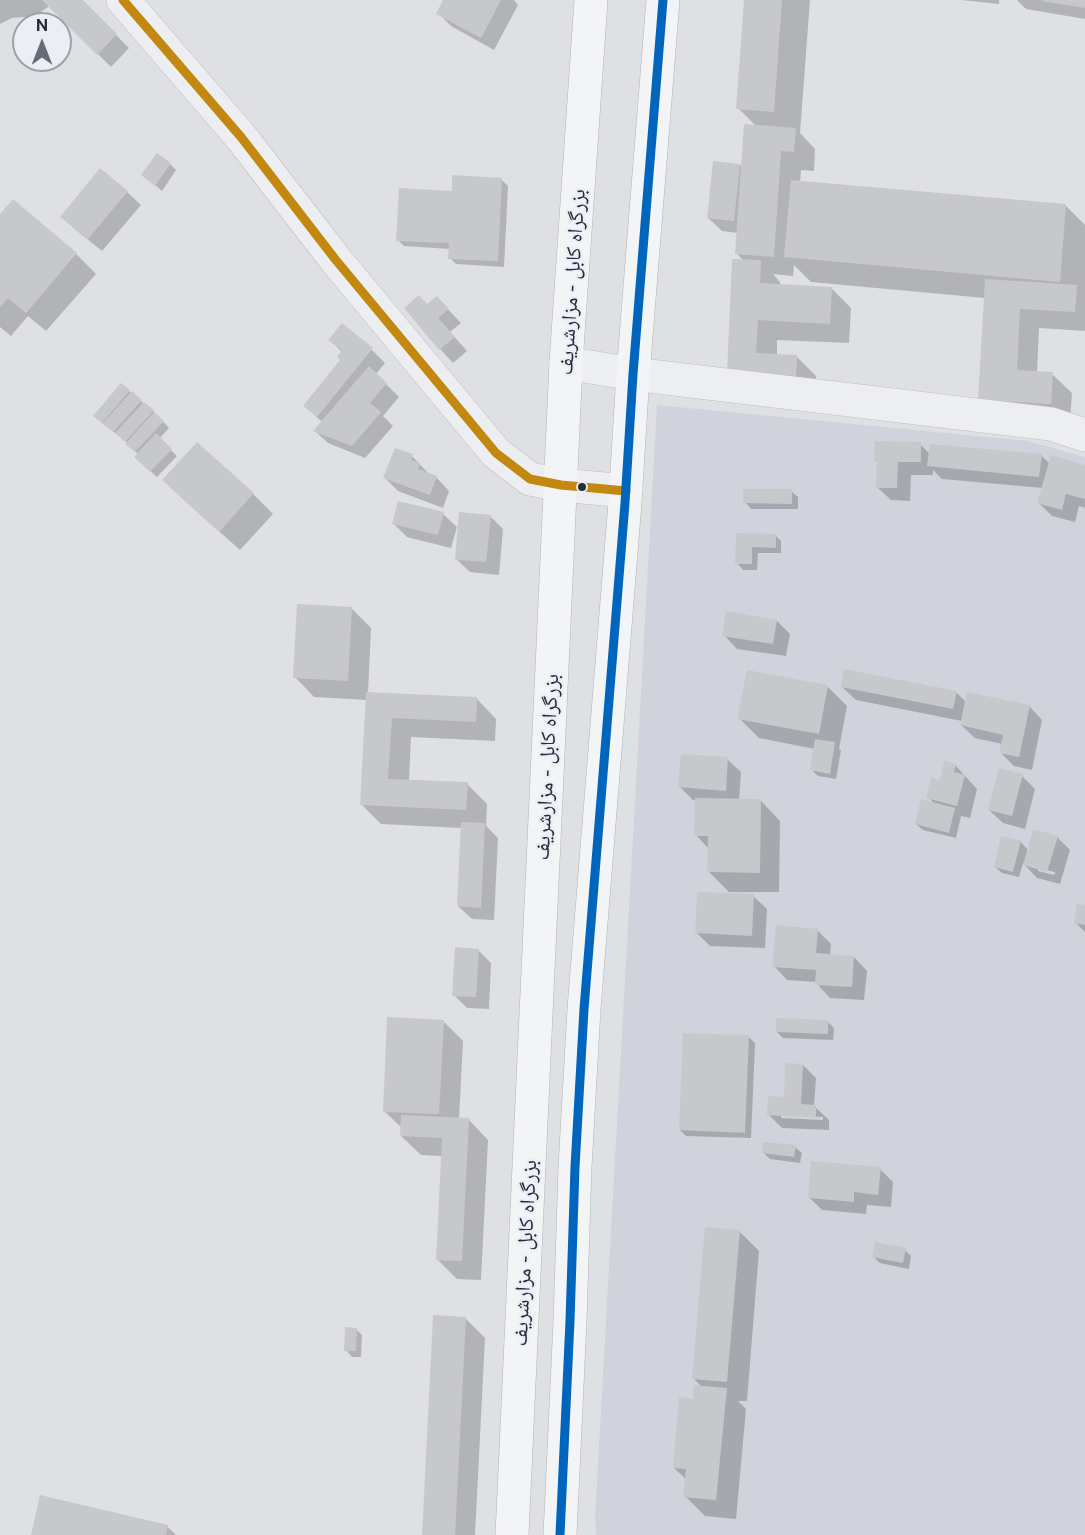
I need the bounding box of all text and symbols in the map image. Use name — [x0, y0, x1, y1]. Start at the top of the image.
north arrow — [12, 12, 72, 72]
text: N — [36, 16, 48, 35]
street label: بزرگراه کابل - مزارشریف — [553, 188, 591, 376]
unlabelled marker — [576, 481, 588, 493]
street label: بزرگراه کابل - مزارشریف — [530, 673, 564, 861]
street label: بزرگراه کابل - مزارشریف — [508, 1159, 542, 1347]

